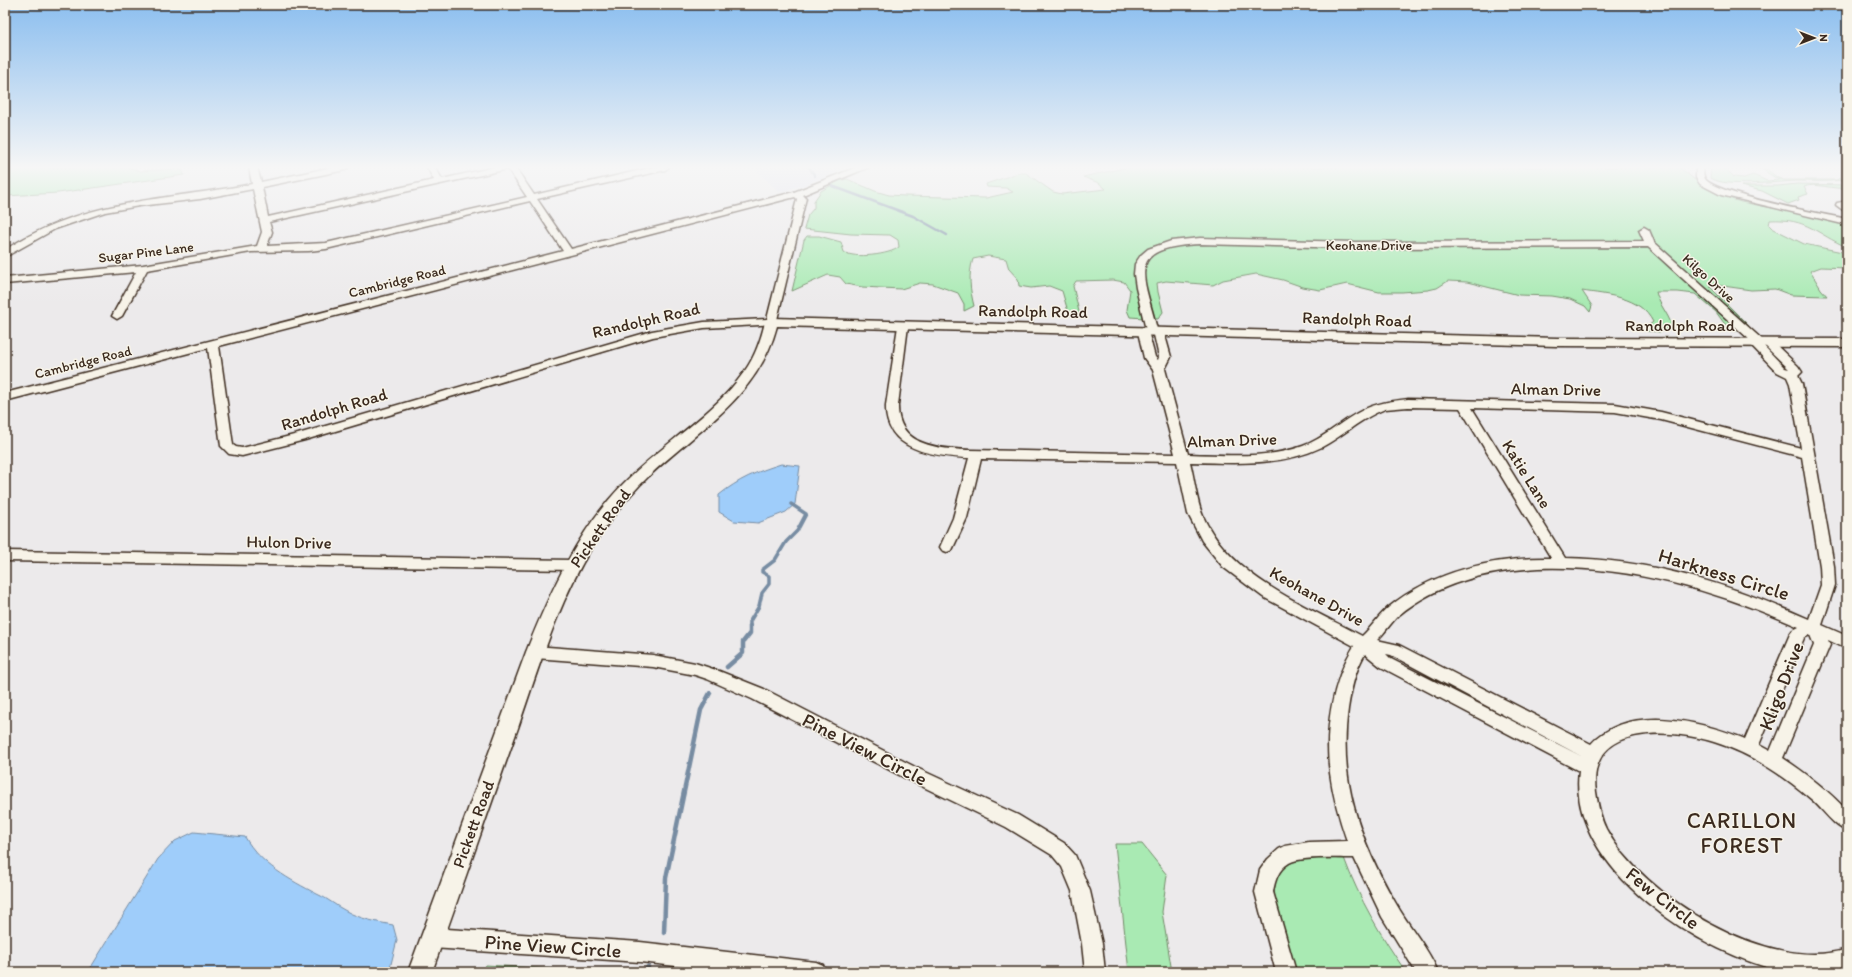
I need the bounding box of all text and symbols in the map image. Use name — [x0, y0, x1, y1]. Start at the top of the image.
north arrow — [1794, 18, 1834, 58]
text: N — [1817, 34, 1830, 42]
street label: Keohane Drive — [1326, 237, 1412, 254]
street label: Sugar Pine Lane — [97, 238, 195, 267]
street label: Kilgo Drive — [1679, 250, 1739, 307]
street label: Cambridge Road — [347, 261, 448, 302]
street label: Randolph Road — [590, 298, 702, 342]
street label: Randolph Road — [978, 300, 1089, 322]
street label: Randolph Road — [1302, 307, 1413, 331]
street label: Randolph Road — [1625, 315, 1736, 335]
street label: Cambridge Road — [33, 342, 134, 383]
street label: Alman Drive — [1511, 378, 1601, 400]
street label: Randolph Road — [279, 383, 390, 435]
street label: Alman Drive — [1187, 428, 1277, 452]
street label: Katie Lane — [1498, 436, 1556, 512]
street label: Pickett Road — [565, 484, 635, 571]
street label: Hulon Drive — [246, 531, 332, 553]
street label: Harkness Circle — [1655, 543, 1793, 605]
street label: Keohane Drive — [1266, 562, 1368, 630]
street label: Kligo Drive — [1753, 638, 1809, 734]
street label: Pine View Circle — [799, 707, 931, 791]
street label: Pickett Road — [448, 777, 498, 871]
district label: CARILLON FOREST — [1687, 807, 1797, 859]
street label: Few Circle — [1621, 862, 1705, 934]
street label: Pine View Circle — [484, 929, 622, 963]

